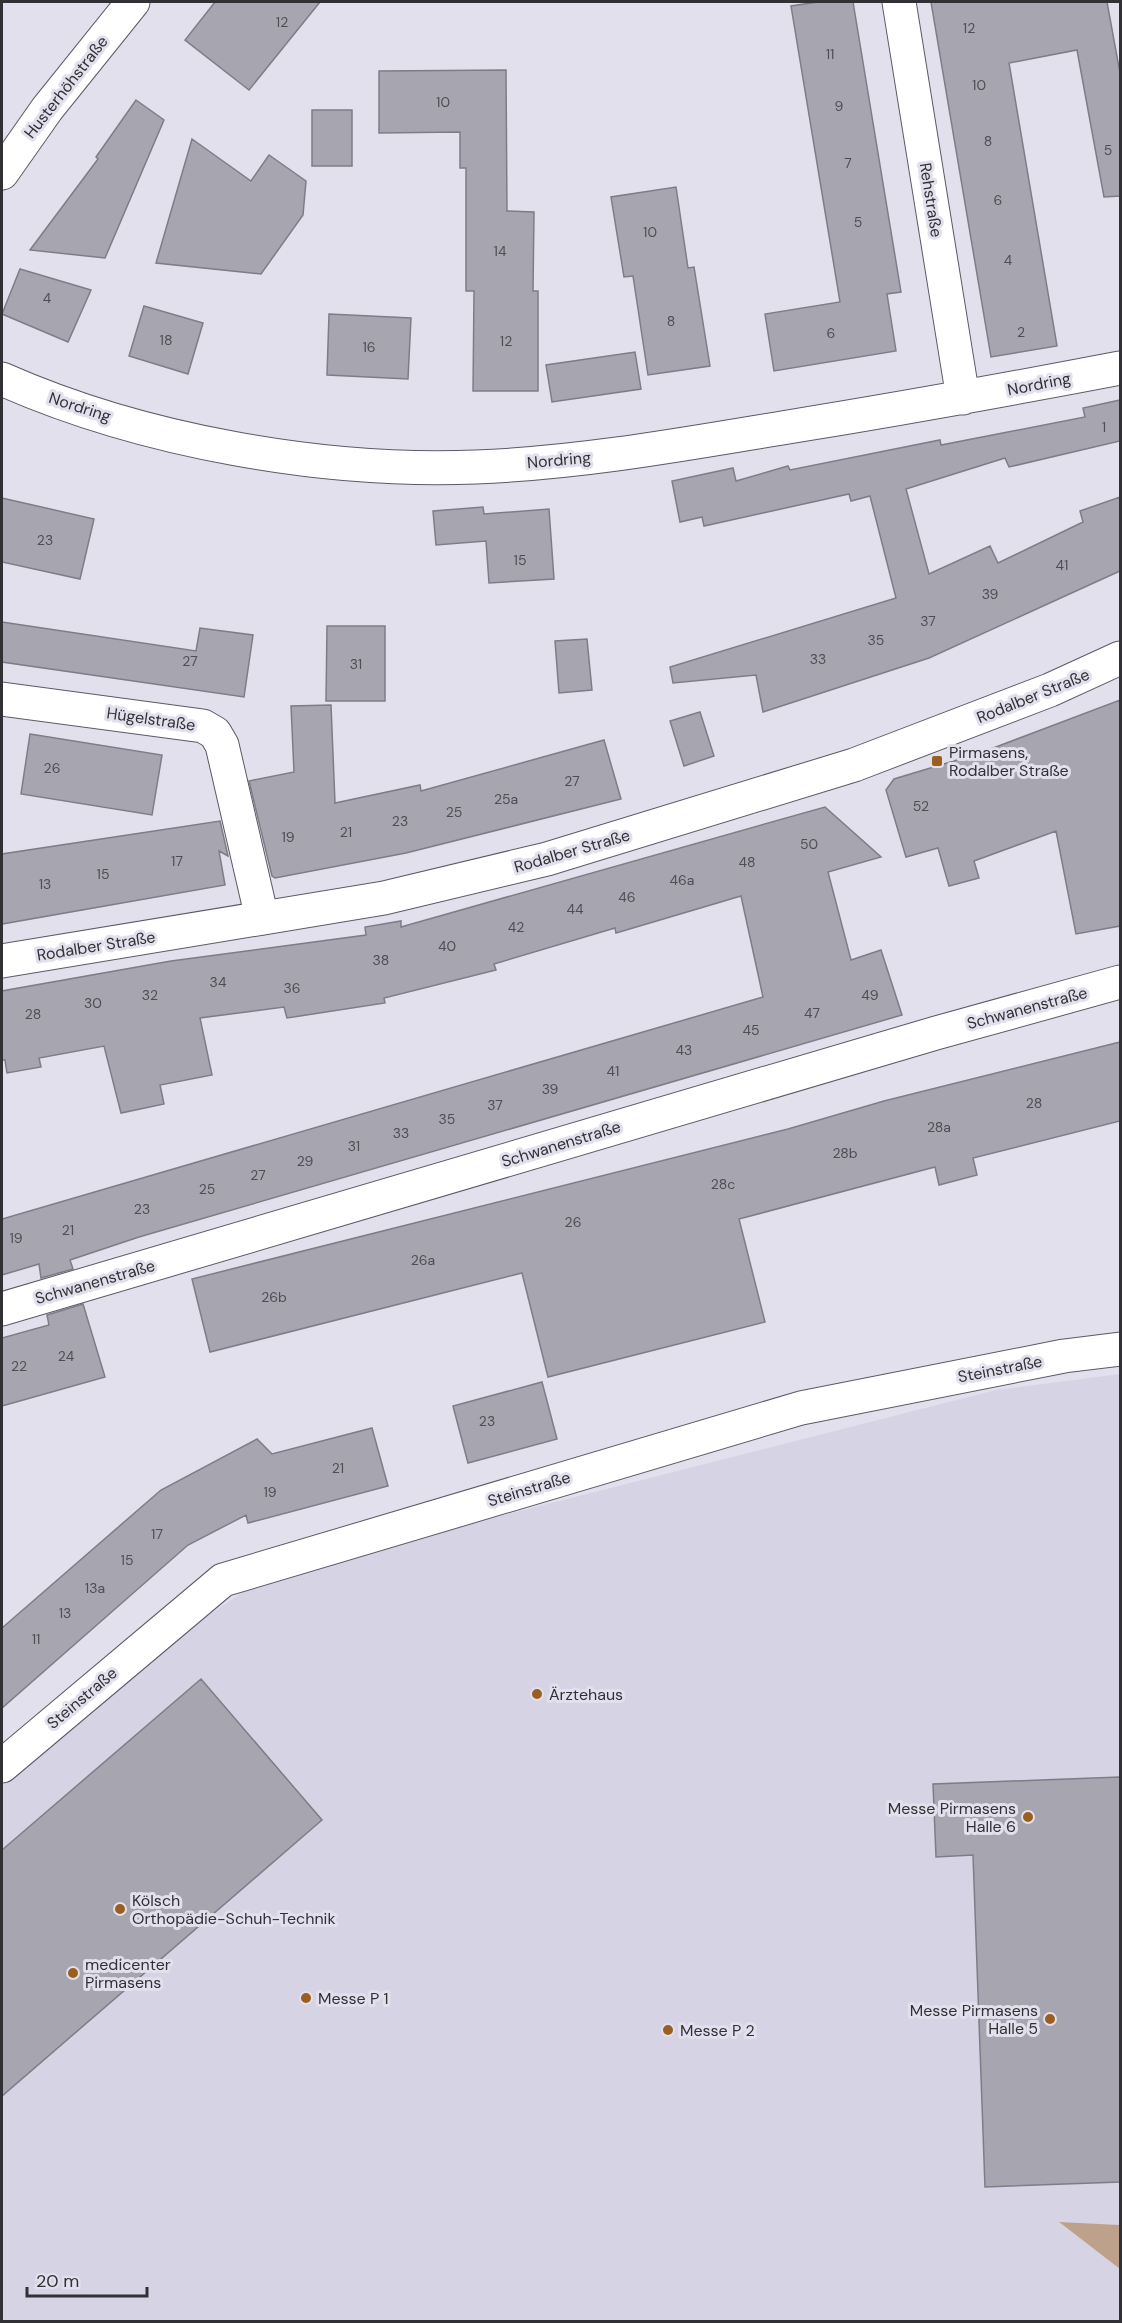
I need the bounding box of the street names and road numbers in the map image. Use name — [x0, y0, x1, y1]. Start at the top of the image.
street label: Husterhöhstraße — [19, 31, 113, 143]
street label: Rehstraße — [915, 161, 947, 239]
street label: Nordring — [1006, 368, 1073, 400]
street label: Nordring — [46, 387, 114, 427]
street label: Nordring — [526, 447, 592, 473]
street label: Rodalber Straße — [974, 664, 1092, 728]
street label: Hügelstraße — [105, 702, 197, 736]
street label: Rodalber Straße — [512, 824, 632, 878]
street label: Rodalber Straße — [35, 926, 157, 966]
street label: Schwanenstraße — [965, 982, 1089, 1034]
street label: Schwanenstraße — [499, 1116, 623, 1172]
street label: Schwanenstraße — [33, 1255, 157, 1309]
street label: Steinstraße — [956, 1351, 1044, 1387]
street label: Steinstraße — [485, 1466, 573, 1512]
street label: Steinstraße — [43, 1662, 121, 1734]

